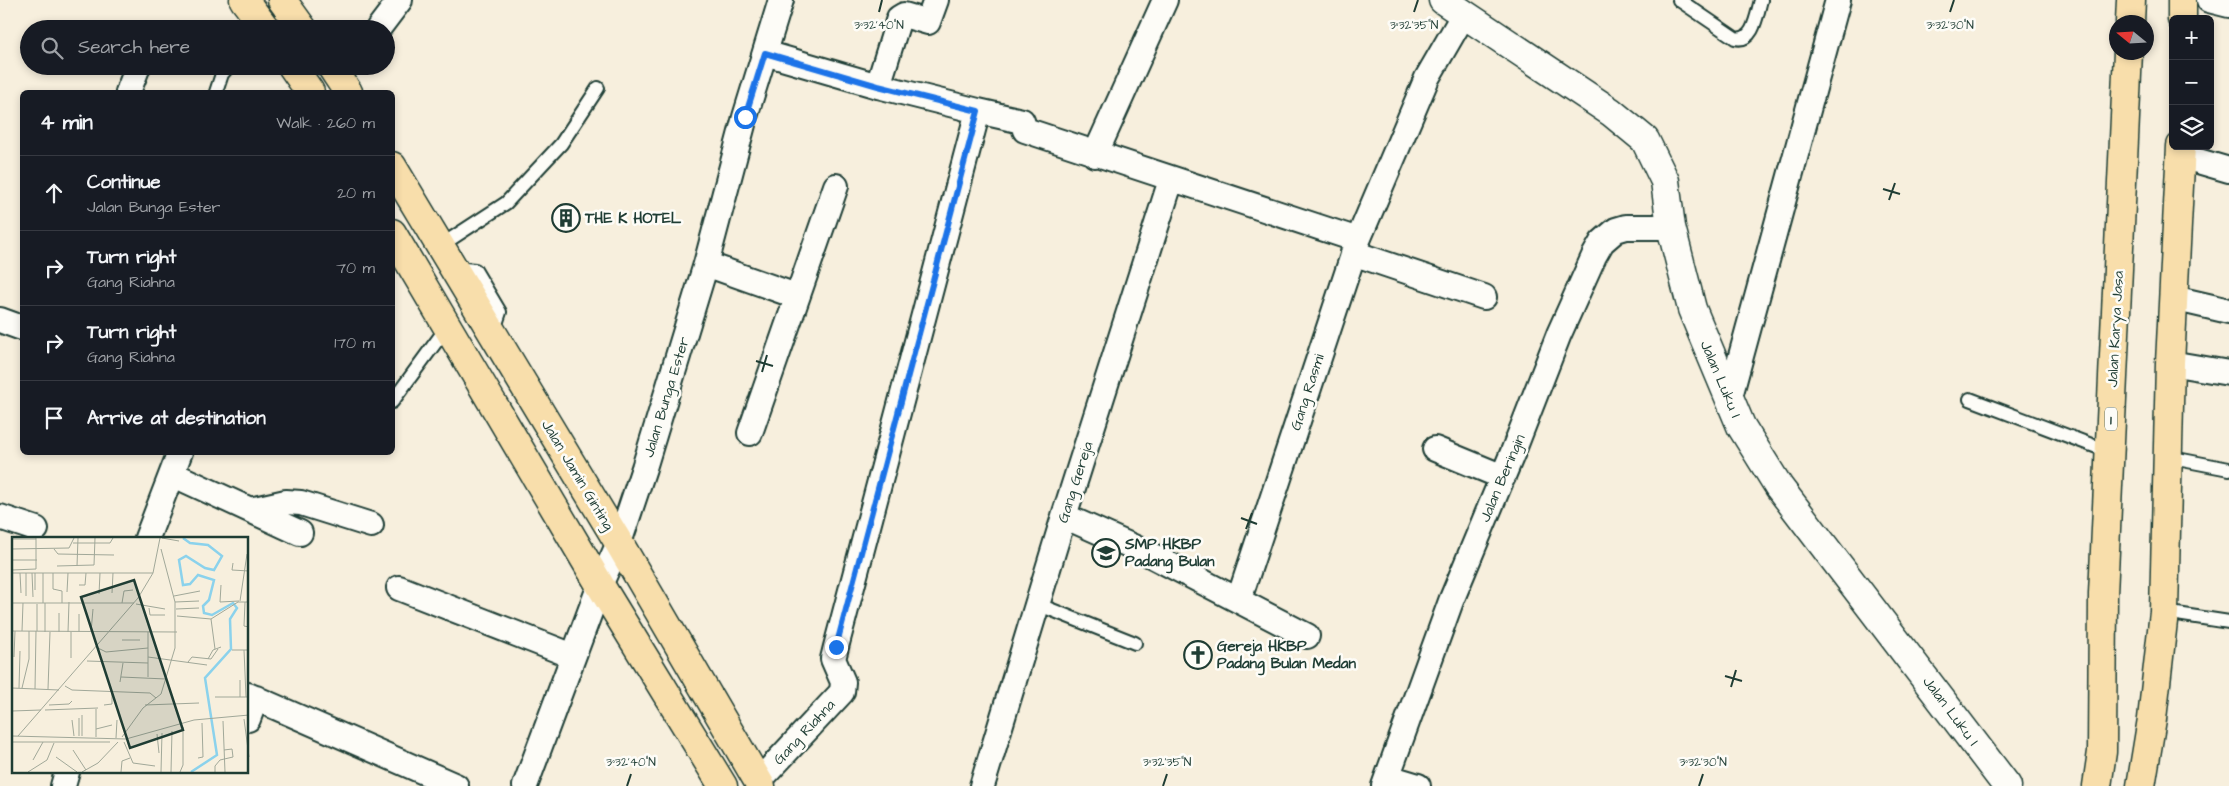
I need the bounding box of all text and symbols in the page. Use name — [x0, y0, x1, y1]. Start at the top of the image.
north arrow — [2109, 15, 2154, 60]
map controls — [2169, 15, 2214, 150]
button: + — [2169, 15, 2214, 60]
text: 3°32'40"N — [854, 17, 904, 34]
text: 3°32'35"N — [1390, 17, 1439, 34]
text: 3°32'30"N — [1926, 17, 1974, 34]
search box — [20, 20, 395, 75]
icon: search — [38, 34, 66, 62]
text: Search here — [78, 34, 190, 61]
button: − — [2169, 60, 2214, 105]
button: layers — [2169, 105, 2214, 150]
route start — [734, 106, 757, 129]
text: 4 min — [40, 108, 93, 137]
text: Walk · 260 m — [276, 112, 375, 134]
text: Continue — [87, 169, 161, 196]
icon: ahead — [40, 179, 68, 207]
text: 20 m — [337, 182, 375, 204]
text: Jalan Bunga Ester — [87, 196, 220, 218]
building icon: THE K HOTEL — [551, 203, 581, 233]
place label: THE K HOTEL — [584, 208, 682, 229]
text: Turn right — [87, 244, 176, 271]
icon: right — [40, 254, 68, 282]
text: 70 m — [336, 257, 375, 279]
street label: Jalan Karya Jasa — [2102, 270, 2130, 388]
text: Gang Riahna — [87, 271, 175, 293]
text: Turn right — [87, 319, 176, 346]
icon: right — [40, 329, 68, 357]
text: 170 m — [334, 332, 375, 354]
street label: Jalan Bunga Ester — [638, 334, 696, 460]
street label: Jalan Luku I — [1695, 337, 1746, 421]
text: Gang Riahna — [87, 346, 175, 368]
street label: Gang Rasmi — [1285, 351, 1331, 433]
icon: arrive — [40, 404, 68, 432]
text: Arrive at destination — [87, 405, 266, 432]
road number: 1 — [2105, 408, 2117, 430]
street label: Jalan Jamin Ginting — [535, 416, 619, 535]
street label: Jalan Beringin — [1475, 431, 1531, 526]
street label: Gang Gereja — [1052, 438, 1100, 526]
place label: SMP HKBP Padang Bulan — [1124, 534, 1215, 574]
inset map — [12, 537, 249, 774]
school or university icon: SMP HKBP Padang Bulan — [1091, 538, 1121, 568]
route end — [825, 636, 848, 659]
place label: Gereja HKBP Padang Bulan Medan — [1217, 636, 1356, 676]
church icon: Gereja HKBP Padang Bulan Medan — [1183, 640, 1213, 670]
street label: Jalan Luku I — [1917, 672, 1984, 750]
street label: Gang Riahna — [769, 695, 841, 770]
text: 3°32'40"N — [606, 754, 656, 771]
text: 3°32'35"N — [1143, 754, 1192, 771]
text: 3°32'30"N — [1679, 754, 1727, 771]

